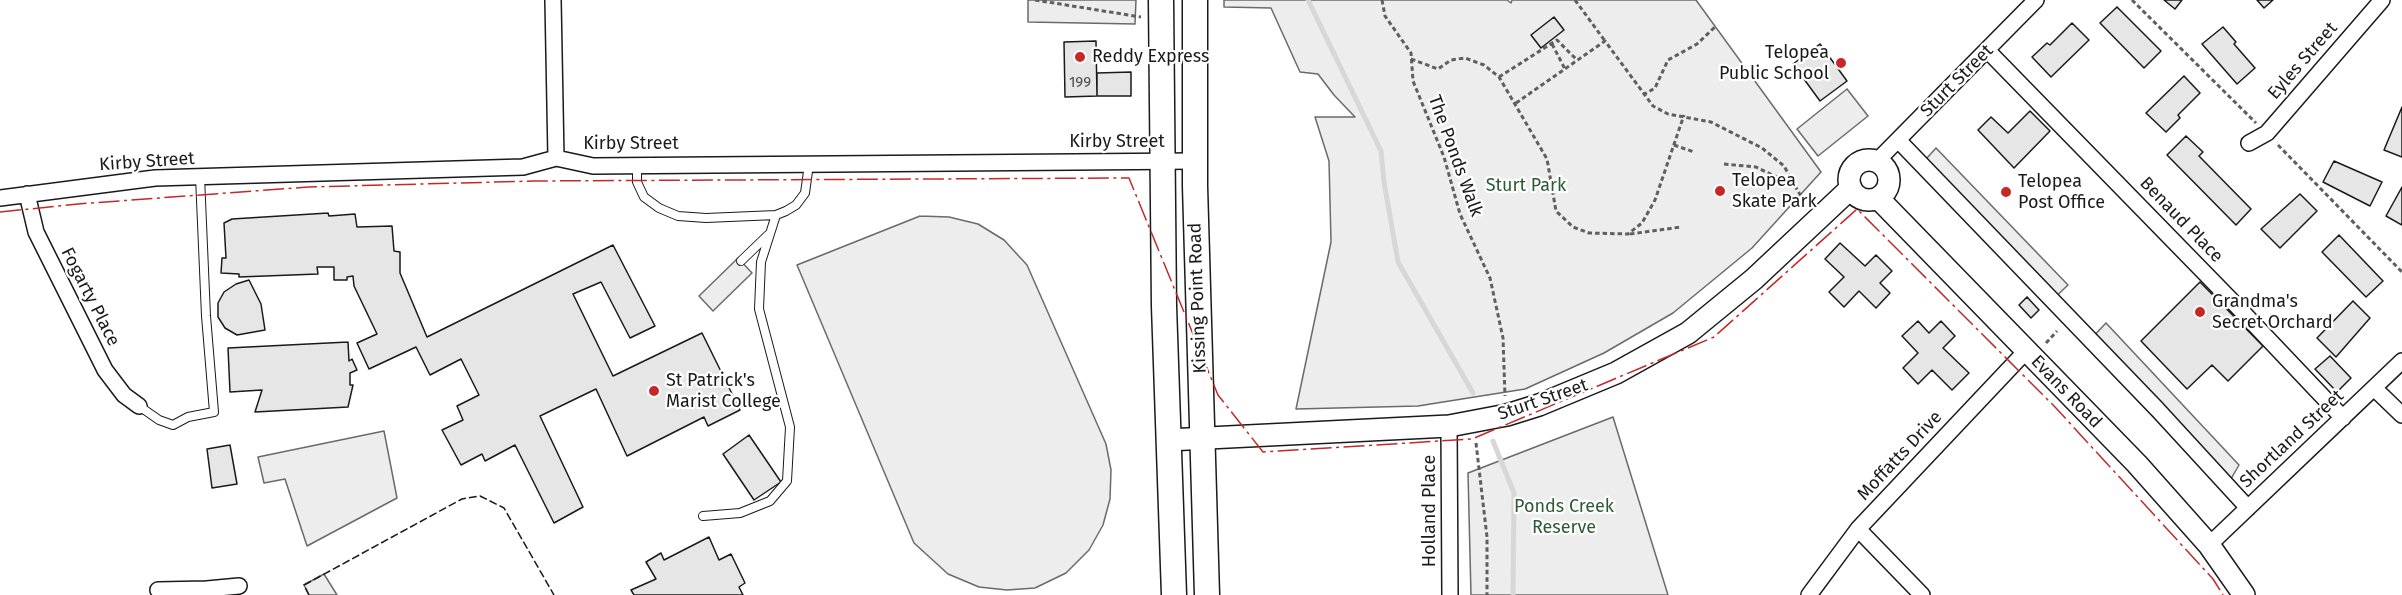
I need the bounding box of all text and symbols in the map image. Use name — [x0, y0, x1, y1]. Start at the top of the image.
street label: Eyles Street — [2264, 18, 2342, 104]
street label: Sturt Street — [1916, 40, 1998, 122]
place label: Telopea Public School — [1719, 42, 1829, 84]
place label: Reddy Express — [1092, 46, 1209, 68]
marker: Reddy Express — [1073, 50, 1087, 64]
marker: Telopea Public School — [1834, 56, 1848, 70]
house number: 199 — [1069, 74, 1091, 92]
street label: The Ponds Walk — [1423, 92, 1487, 220]
street label: Kirby Street — [1069, 131, 1165, 153]
street label: Kirby Street — [583, 133, 679, 155]
street label: Kirby Street — [99, 148, 195, 176]
place label: Telopea Skate Park — [1732, 170, 1817, 213]
place label: Telopea Post Office — [2018, 171, 2105, 213]
street label: Benaud Place — [2135, 173, 2227, 267]
park label: Sturt Park — [1486, 175, 1566, 197]
marker: Telopea Skate Park — [1713, 184, 1727, 198]
marker: Telopea Post Office — [1999, 185, 2013, 199]
street label: Kissing Point Road — [1185, 222, 1211, 374]
street label: Fogarty Place — [56, 244, 124, 350]
place label: Grandma's Secret Orchard — [2212, 291, 2333, 334]
marker: Grandma's Secret Orchard — [2193, 305, 2207, 319]
street label: Evans Road — [2026, 351, 2106, 433]
place label: St Patrick's Marist College — [666, 370, 781, 412]
street label: Sturt Street — [1495, 375, 1591, 425]
marker: St Patrick's Marist College — [647, 384, 661, 398]
street label: Shortland Street — [2236, 385, 2348, 493]
street label: Moffatts Drive — [1853, 407, 1947, 505]
street label: Holland Place — [1419, 455, 1441, 567]
park label: Ponds Creek Reserve — [1514, 496, 1614, 538]

